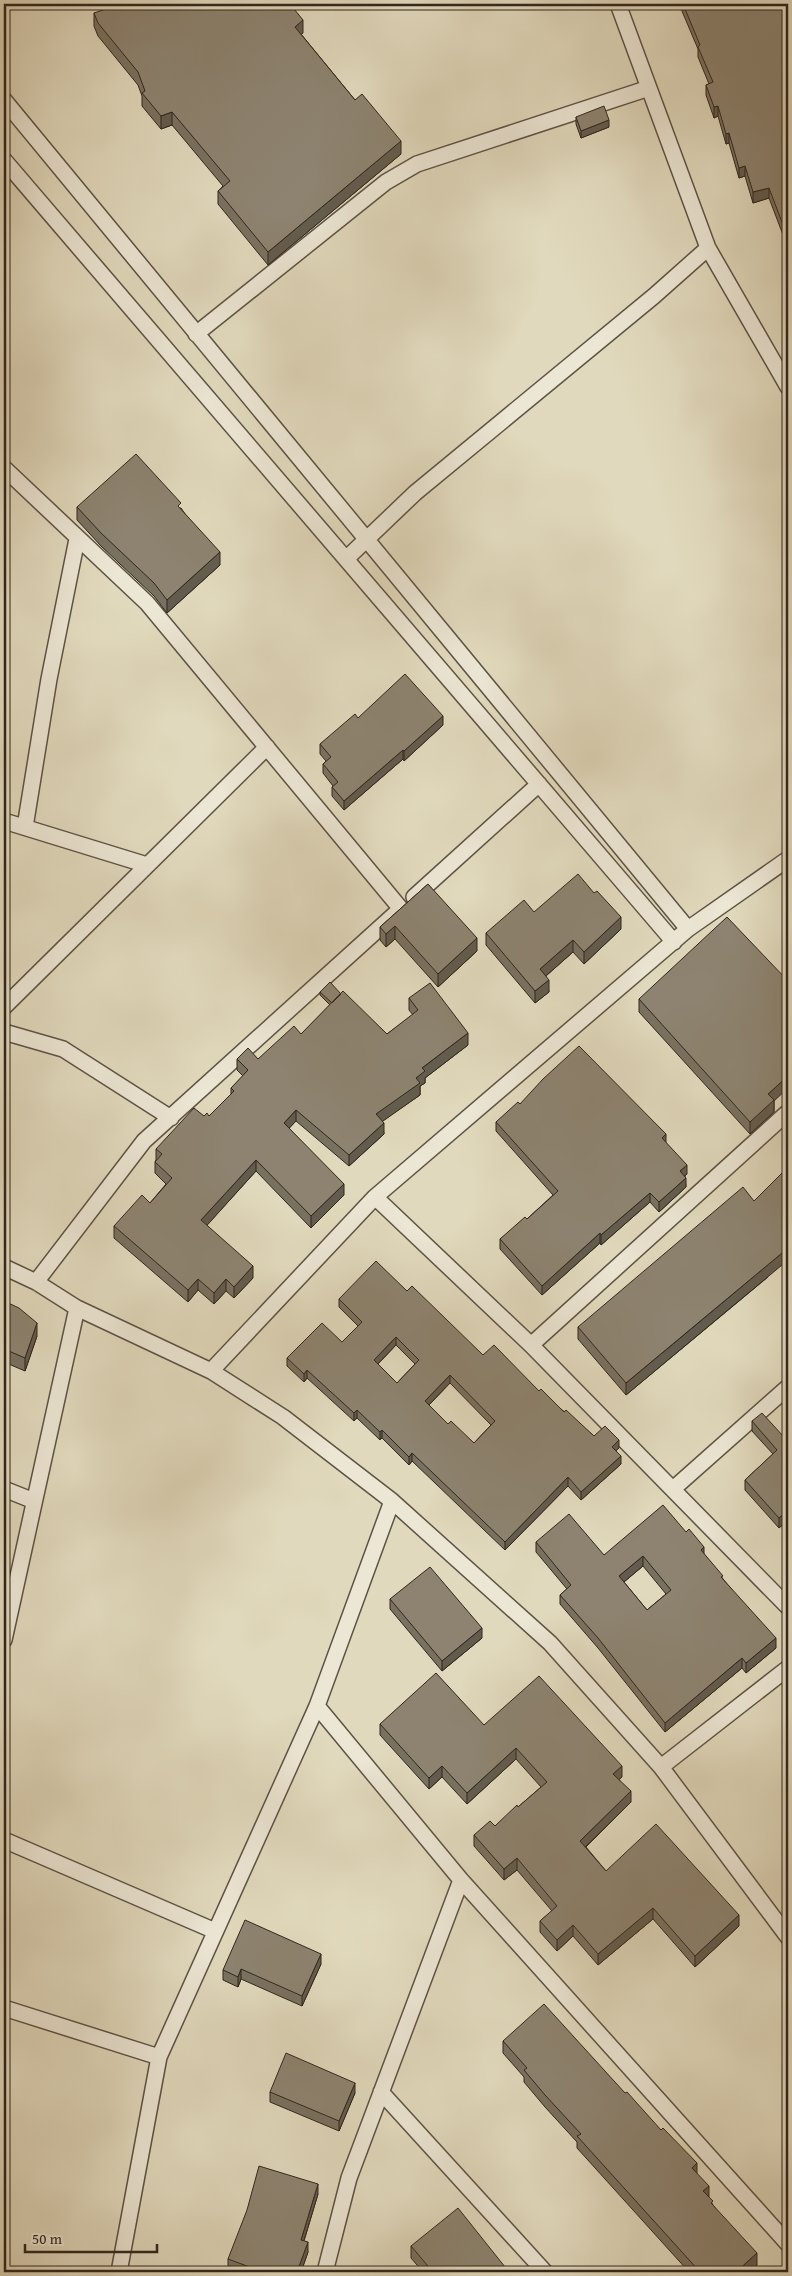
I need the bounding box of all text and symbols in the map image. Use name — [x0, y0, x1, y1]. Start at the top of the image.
scale bar — [25, 2221, 158, 2253]
text: 50 m — [32, 2228, 63, 2249]

